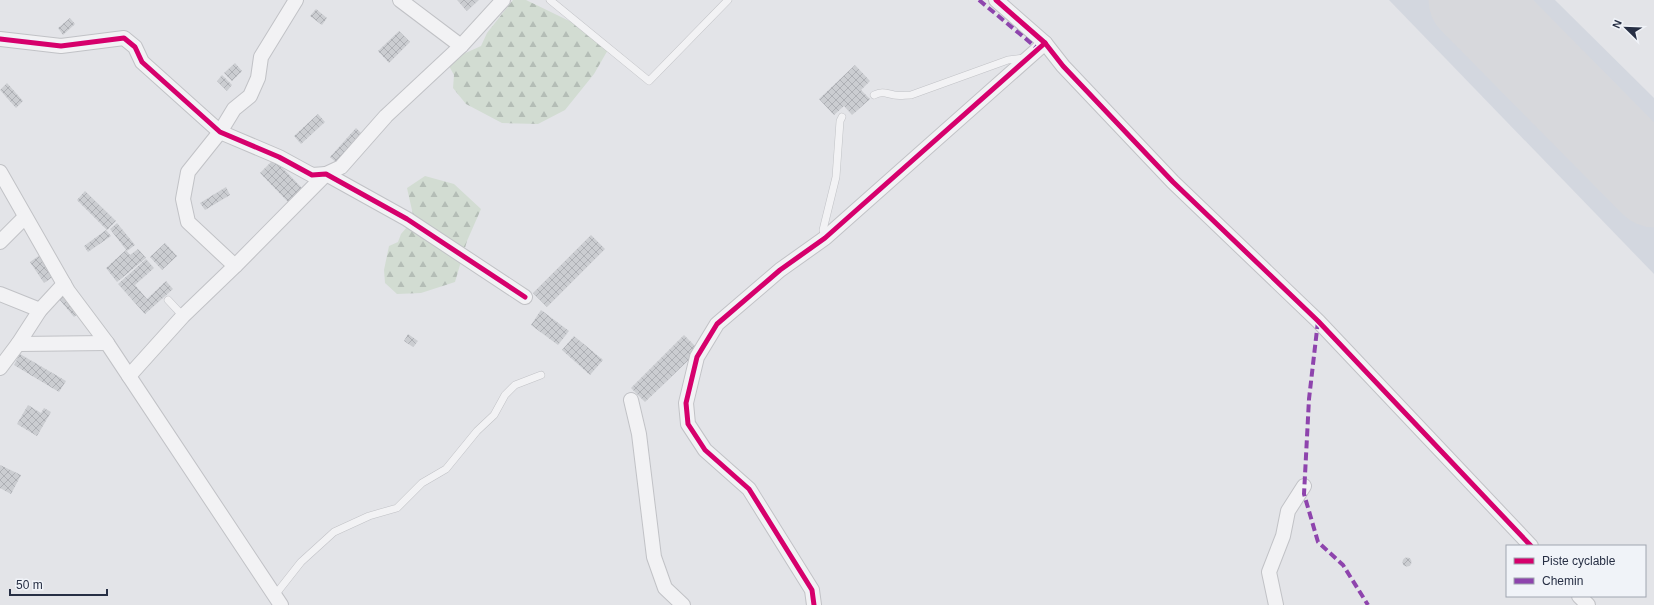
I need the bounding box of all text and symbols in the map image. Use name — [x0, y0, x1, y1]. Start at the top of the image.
north arrow — [1606, 8, 1646, 48]
text: N — [1610, 18, 1624, 30]
legend — [1506, 545, 1646, 597]
text: Piste cyclable — [1542, 554, 1616, 568]
scale bar — [10, 571, 107, 597]
text: Chemin — [1542, 574, 1583, 588]
text: 50 m — [16, 578, 43, 592]

